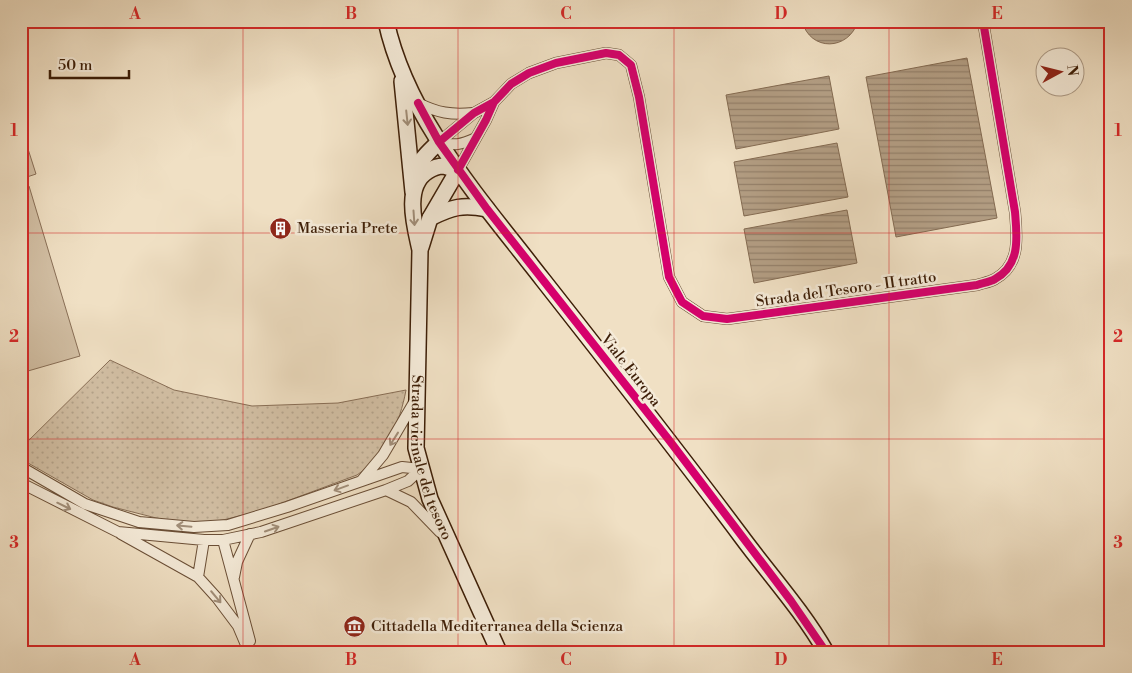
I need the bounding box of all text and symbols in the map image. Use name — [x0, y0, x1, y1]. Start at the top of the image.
text: A — [128, 4, 141, 24]
text: B — [345, 4, 357, 24]
text: C — [560, 4, 572, 24]
text: D — [775, 4, 788, 24]
text: E — [991, 4, 1003, 24]
scale bar — [50, 48, 129, 80]
north arrow — [1034, 48, 1084, 98]
text: 50 m — [58, 56, 92, 75]
text: N — [1062, 64, 1082, 77]
one-way arrow — [402, 110, 412, 126]
text: 1 — [10, 121, 18, 141]
text: 1 — [1114, 121, 1122, 141]
one-way arrow — [410, 209, 419, 225]
building icon: Masseria Prete — [269, 216, 293, 240]
place label: Masseria Prete — [297, 219, 398, 238]
street label: Strada del Tesoro - II tratto — [755, 267, 938, 312]
text: 2 — [9, 327, 19, 347]
text: 2 — [1113, 327, 1123, 347]
street label: Viale Europa — [596, 329, 665, 411]
street label: Strada vicinale del tesoro — [406, 375, 456, 543]
one-way arrow — [388, 431, 398, 445]
one-way arrow — [333, 484, 349, 493]
one-way arrow — [56, 502, 71, 511]
one-way arrow — [176, 521, 192, 531]
one-way arrow — [263, 524, 279, 533]
text: 3 — [9, 533, 19, 553]
text: 3 — [1113, 533, 1123, 553]
one-way arrow — [210, 591, 221, 604]
museum icon: Cittadella Mediterranea della Scienza — [343, 614, 367, 638]
place label: Cittadella Mediterranea della Scienza — [371, 617, 624, 636]
text: A — [128, 650, 141, 670]
text: B — [345, 650, 357, 670]
text: C — [560, 650, 572, 670]
text: D — [775, 650, 788, 670]
text: E — [991, 650, 1003, 670]

